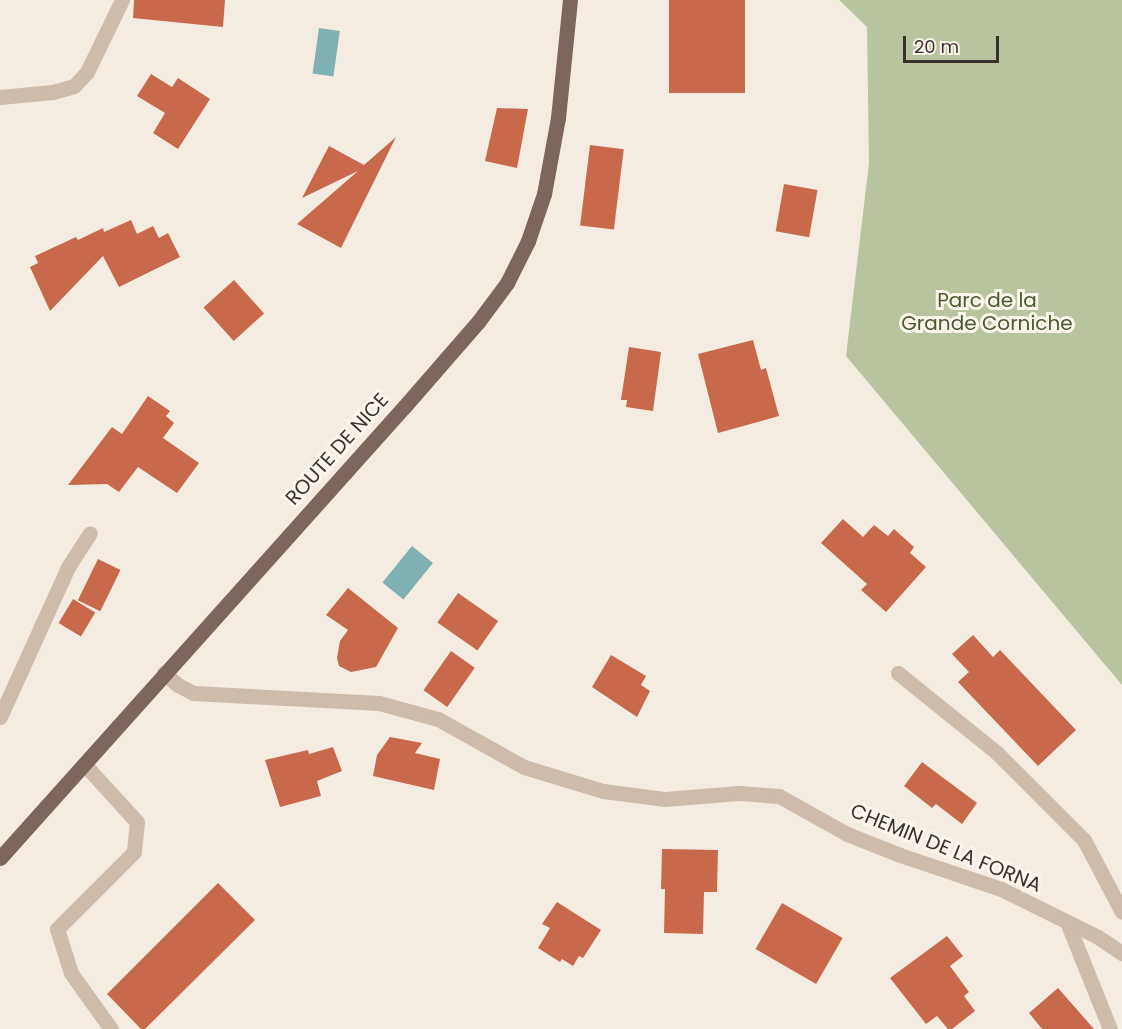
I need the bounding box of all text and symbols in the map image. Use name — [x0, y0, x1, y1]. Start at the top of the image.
scale bar — [906, 24, 1002, 62]
text: 20 m — [914, 34, 959, 59]
park label: Parc de la Grande Corniche — [901, 288, 1073, 335]
street label: ROUTE DE NICE — [281, 388, 393, 510]
street label: CHEMIN DE LA FORNA — [847, 799, 1045, 897]

